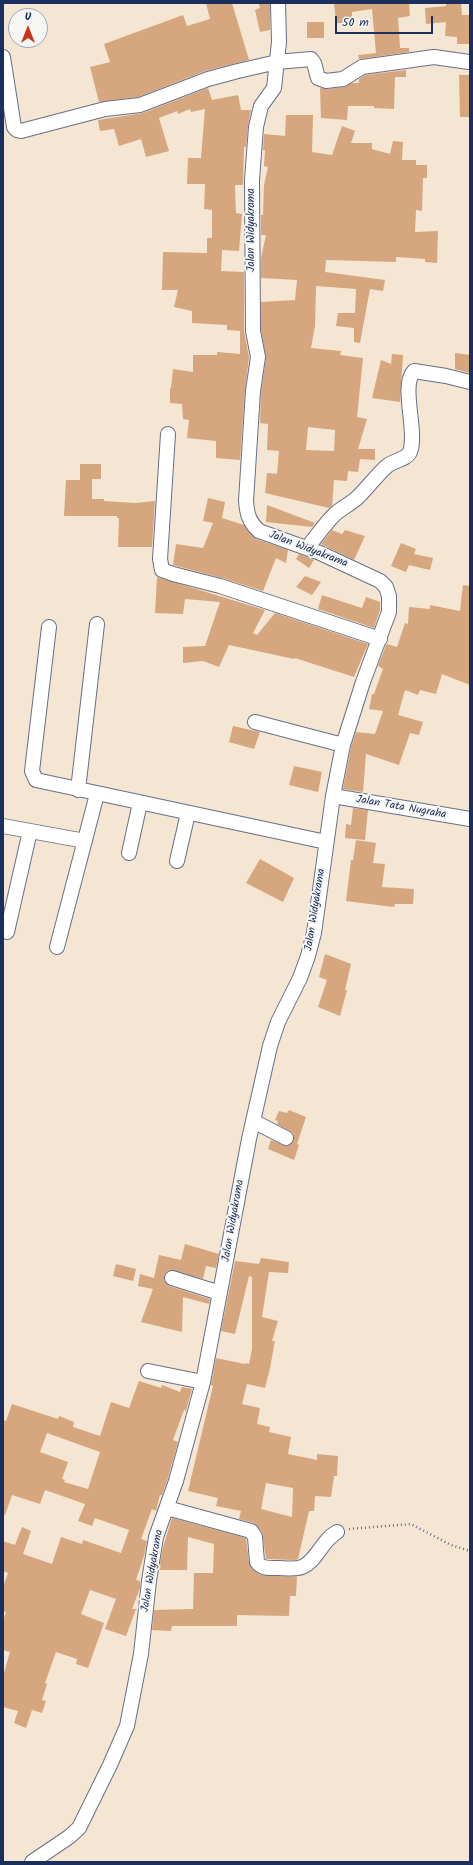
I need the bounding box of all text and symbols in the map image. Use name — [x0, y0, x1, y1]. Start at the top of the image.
north arrow — [8, 8, 48, 48]
text: U — [25, 8, 31, 26]
scale bar — [337, 8, 435, 34]
text: 50 m — [342, 13, 369, 32]
street label: Jalan Widyakrama — [245, 188, 259, 272]
street label: Jalan Widyakrama — [267, 529, 349, 571]
street label: Jalan Tata Nugraha — [355, 794, 447, 822]
street label: Jalan Widyakrama — [303, 868, 329, 952]
street label: Jalan Widyakrama — [220, 1179, 248, 1263]
street label: Jalan Widyakrama — [139, 1529, 167, 1613]

